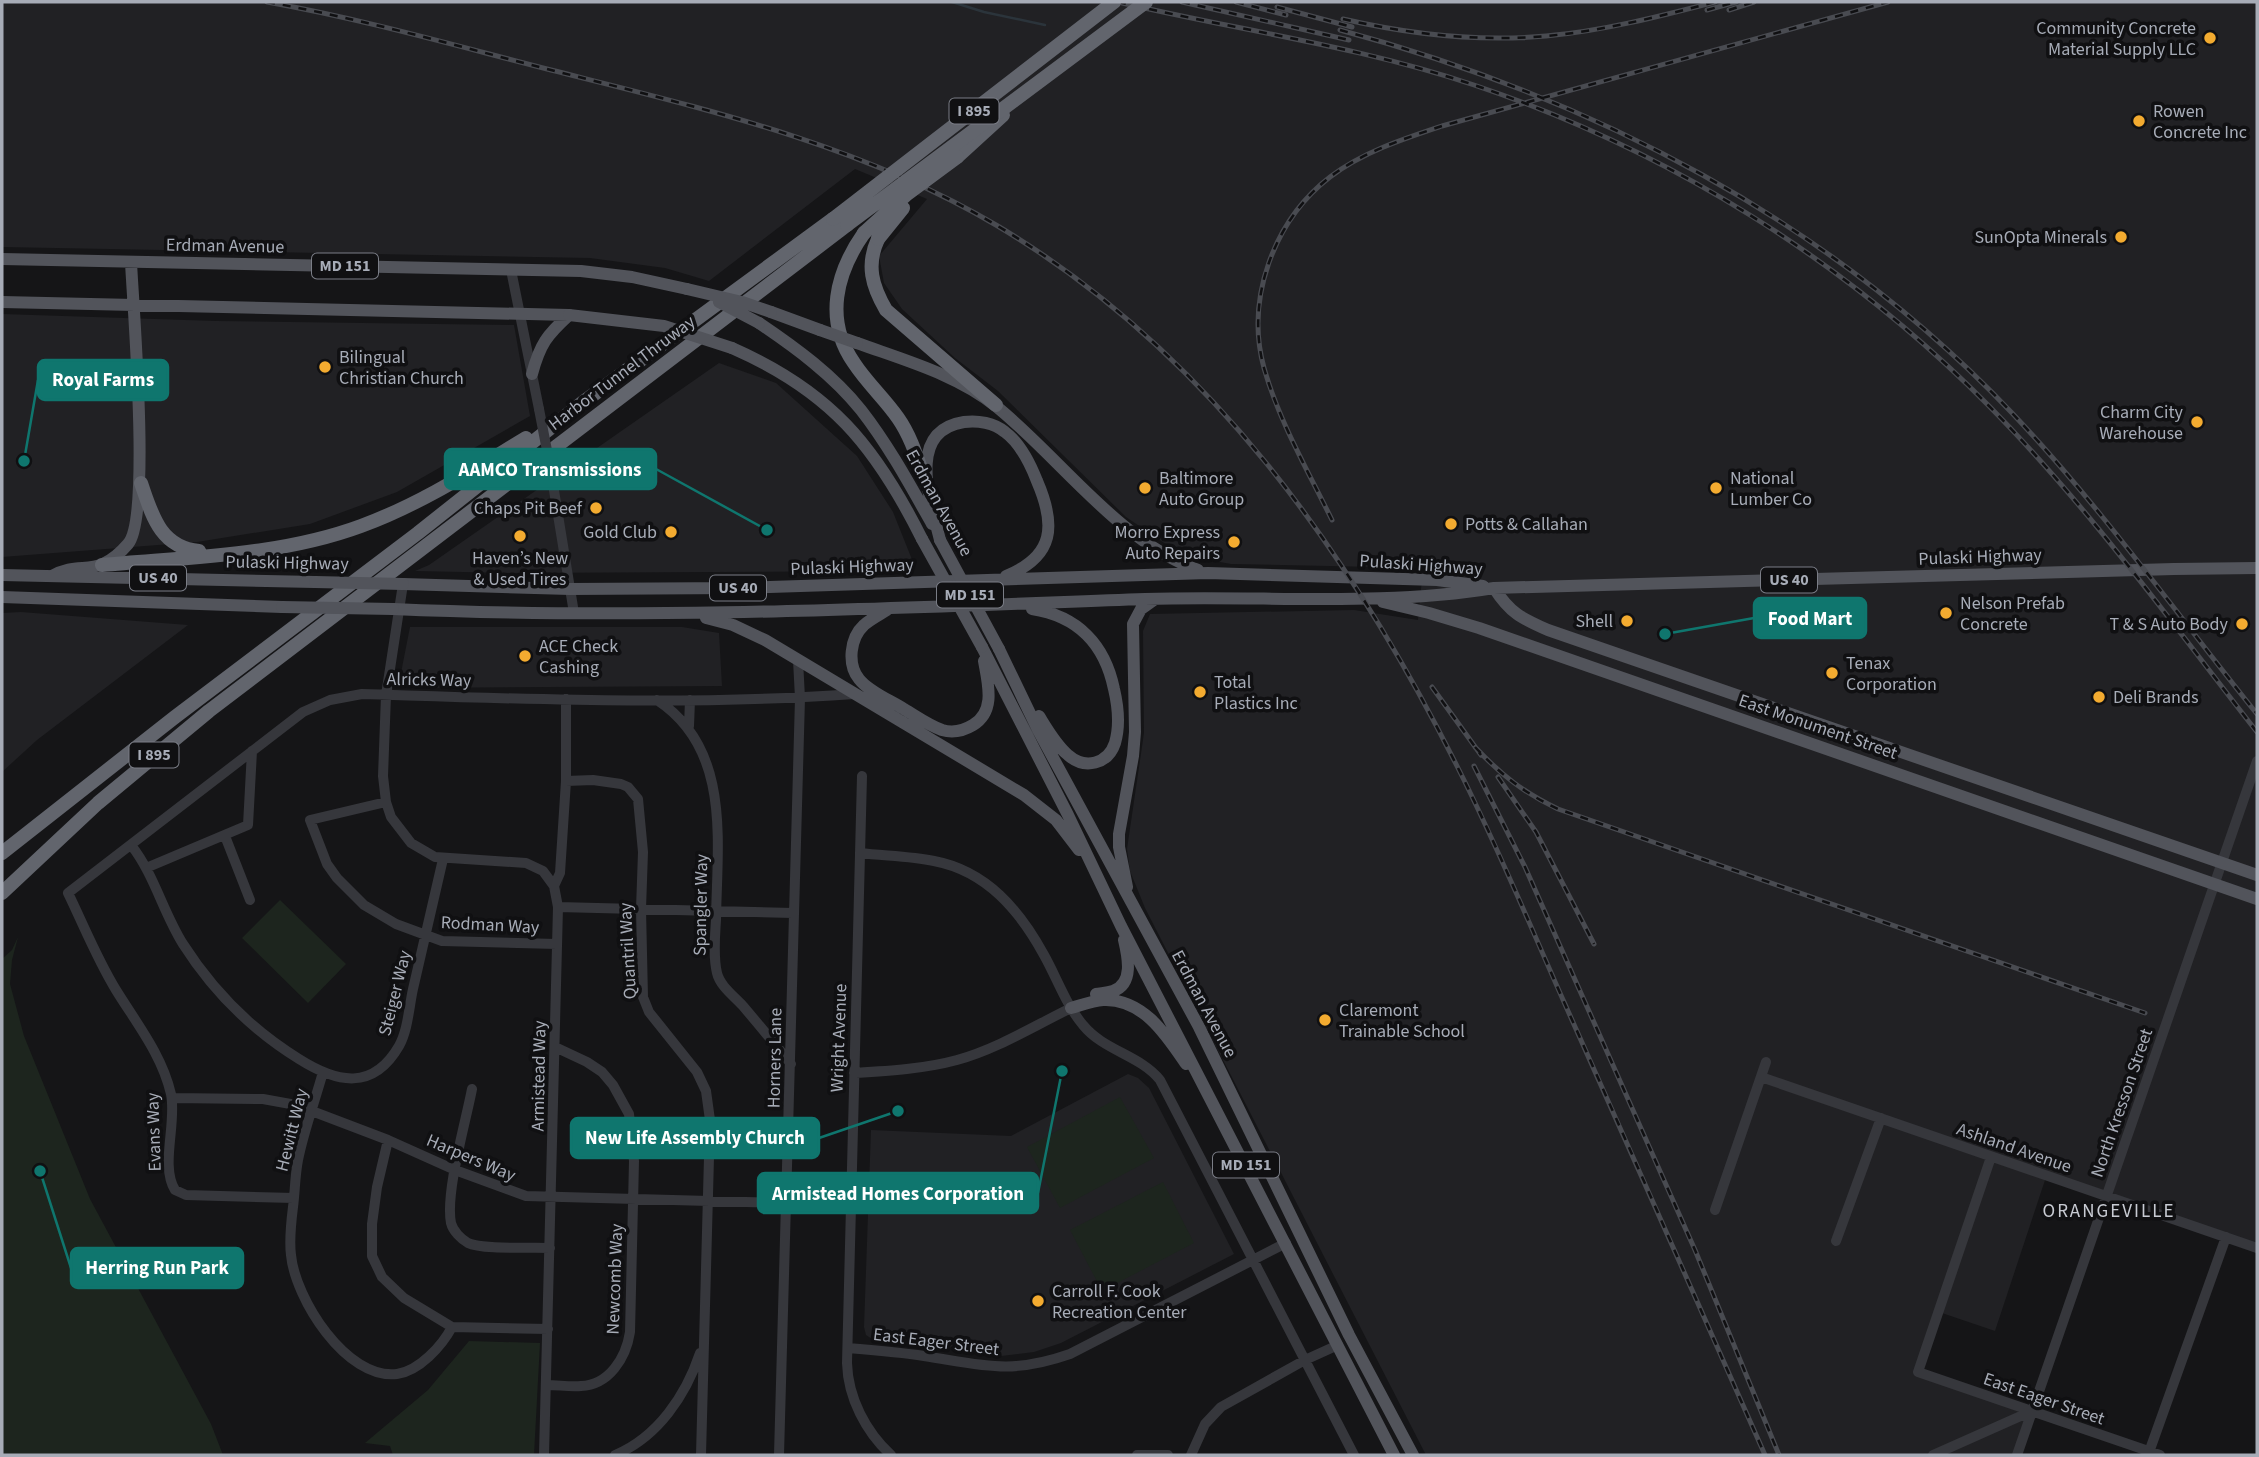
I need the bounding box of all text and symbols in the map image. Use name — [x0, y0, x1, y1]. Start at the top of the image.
place label: Community Concrete Material Supply LLC — [2036, 16, 2196, 62]
marker: Community Concrete Material Supply LLC — [2202, 30, 2218, 46]
road number: I 895 — [950, 99, 998, 124]
place label: Rowen Concrete Inc — [2153, 99, 2247, 145]
marker: Rowen Concrete Inc — [2131, 113, 2147, 129]
place label: SunOpta Minerals — [1974, 225, 2107, 250]
marker: SunOpta Minerals — [2113, 229, 2129, 245]
street label: Erdman Avenue — [166, 232, 285, 260]
road number: MD 151 — [312, 254, 378, 278]
street label: Harbor Tunnel Thruway — [543, 309, 701, 436]
place label: Bilingual Christian Church — [339, 345, 464, 391]
marker: Bilingual Christian Church — [317, 359, 333, 375]
callout: Royal Farms — [38, 360, 168, 400]
text: Royal Farms — [52, 367, 154, 394]
place label: Charm City Warehouse — [2099, 400, 2184, 446]
marker: Charm City Warehouse — [2189, 414, 2205, 430]
street label: Erdman Avenue — [899, 445, 979, 561]
callout: AAMCO Transmissions — [445, 449, 656, 489]
text: AAMCO Transmissions — [458, 457, 641, 484]
place label: Baltimore Auto Group — [1159, 466, 1244, 512]
place label: National Lumber Co — [1730, 466, 1812, 512]
marker: Baltimore Auto Group — [1137, 480, 1153, 496]
marker: National Lumber Co — [1708, 480, 1724, 496]
place label: Chaps Pit Beef — [474, 496, 583, 521]
marker: Chaps Pit Beef — [588, 500, 604, 516]
place label: Potts & Callahan — [1465, 512, 1588, 537]
marker: Potts & Callahan — [1443, 516, 1459, 532]
place label: Gold Club — [583, 520, 657, 545]
place label: Morro Express Auto Repairs — [1114, 520, 1220, 566]
marker: Gold Club — [663, 524, 679, 540]
marker: Haven’s New & Used Tires — [512, 528, 528, 544]
marker: Morro Express Auto Repairs — [1226, 534, 1242, 550]
street label: Pulaski Highway — [1918, 542, 2043, 572]
place label: Haven’s New & Used Tires — [472, 546, 568, 592]
street label: Pulaski Highway — [1359, 548, 1484, 582]
street label: Pulaski Highway — [225, 549, 349, 577]
street label: Pulaski Highway — [790, 552, 915, 582]
road number: US 40 — [130, 566, 186, 590]
road number: US 40 — [1761, 568, 1817, 593]
road number: US 40 — [710, 576, 766, 600]
road number: MD 151 — [937, 582, 1003, 608]
place label: Nelson Prefab Concrete — [1960, 591, 2065, 637]
callout: Food Mart — [1754, 598, 1866, 638]
marker: Nelson Prefab Concrete — [1938, 605, 1954, 621]
text: Food Mart — [1768, 606, 1852, 633]
place label: Shell — [1575, 609, 1613, 634]
place label: T & S Auto Body — [2110, 612, 2229, 637]
marker: Shell — [1619, 613, 1635, 629]
marker: T & S Auto Body — [2234, 616, 2250, 632]
place label: ACE Check Cashing — [539, 634, 618, 680]
marker: ACE Check Cashing — [517, 648, 533, 664]
place label: Tenax Corporation — [1846, 651, 1937, 697]
marker: Tenax Corporation — [1824, 665, 1840, 681]
street label: Alricks Way — [386, 667, 472, 693]
place label: Total Plastics Inc — [1214, 670, 1298, 716]
marker: Total Plastics Inc — [1192, 684, 1208, 700]
place label: Deli Brands — [2113, 685, 2198, 710]
street label: East Monument Street — [1735, 688, 1901, 766]
marker: Deli Brands — [2091, 689, 2107, 705]
road number: I 895 — [130, 742, 178, 768]
street label: Spangler Way — [688, 853, 714, 956]
street label: Quantril Way — [613, 901, 643, 1000]
street label: Rodman Way — [440, 910, 540, 940]
street label: Erdman Avenue — [1165, 946, 1243, 1062]
street label: Steiger Way — [372, 947, 418, 1038]
street label: Wright Avenue — [825, 983, 853, 1093]
place label: Claremont Trainable School — [1339, 998, 1465, 1044]
street label: Horners Lane — [762, 1008, 788, 1108]
marker: Claremont Trainable School — [1317, 1012, 1333, 1028]
street label: Armistead Way — [526, 1020, 552, 1132]
street label: North Kresson Street — [2085, 1025, 2159, 1181]
street label: Hewitt Way — [270, 1085, 315, 1174]
street label: Evans Way — [140, 1092, 168, 1172]
street label: Ashland Avenue — [1953, 1117, 2075, 1179]
callout: New Life Assembly Church — [571, 1118, 819, 1158]
text: New Life Assembly Church — [585, 1125, 805, 1152]
street label: Harpers Way — [423, 1128, 520, 1188]
road number: MD 151 — [1213, 1152, 1279, 1177]
callout: Armistead Homes Corporation — [758, 1173, 1038, 1213]
text: Armistead Homes Corporation — [771, 1181, 1024, 1208]
district label: ORANGEVILLE — [2043, 1198, 2175, 1225]
street label: Newcomb Way — [601, 1223, 629, 1335]
callout: Herring Run Park — [71, 1248, 243, 1288]
text: Herring Run Park — [85, 1255, 229, 1282]
place label: Carroll F. Cook Recreation Center — [1052, 1279, 1187, 1325]
marker: Carroll F. Cook Recreation Center — [1030, 1293, 1046, 1309]
street label: East Eager Street — [872, 1322, 1000, 1362]
street label: East Eager Street — [1980, 1367, 2108, 1431]

